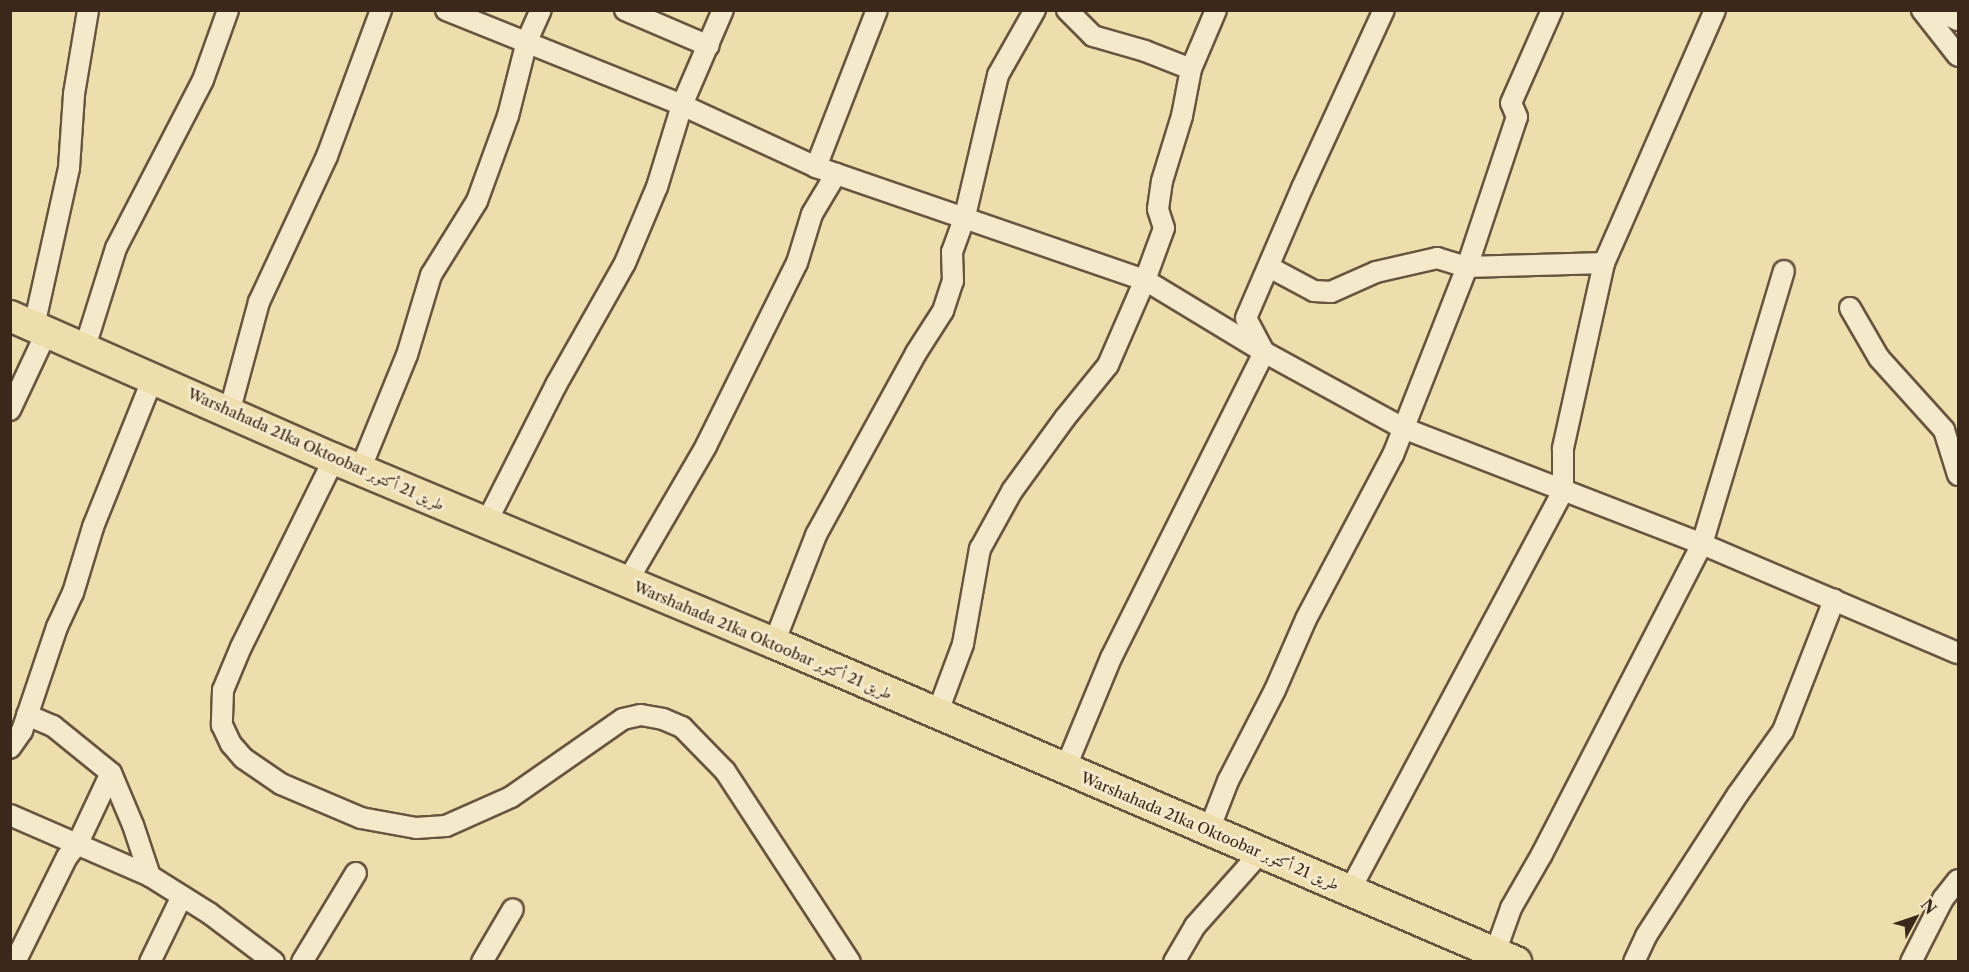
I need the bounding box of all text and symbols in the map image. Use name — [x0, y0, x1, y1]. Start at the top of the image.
street label: Warshahada 21ka Oktoobar طريق 21 أكتوبر — [185, 384, 447, 514]
street label: Warshahada 21ka Oktoobar طريق 21 أكتوبر — [631, 577, 895, 703]
street label: Warshahada 21ka Oktoobar طريق 21 أكتوبر — [1078, 768, 1342, 894]
north arrow — [1885, 888, 1945, 948]
text: N — [1917, 895, 1941, 918]

